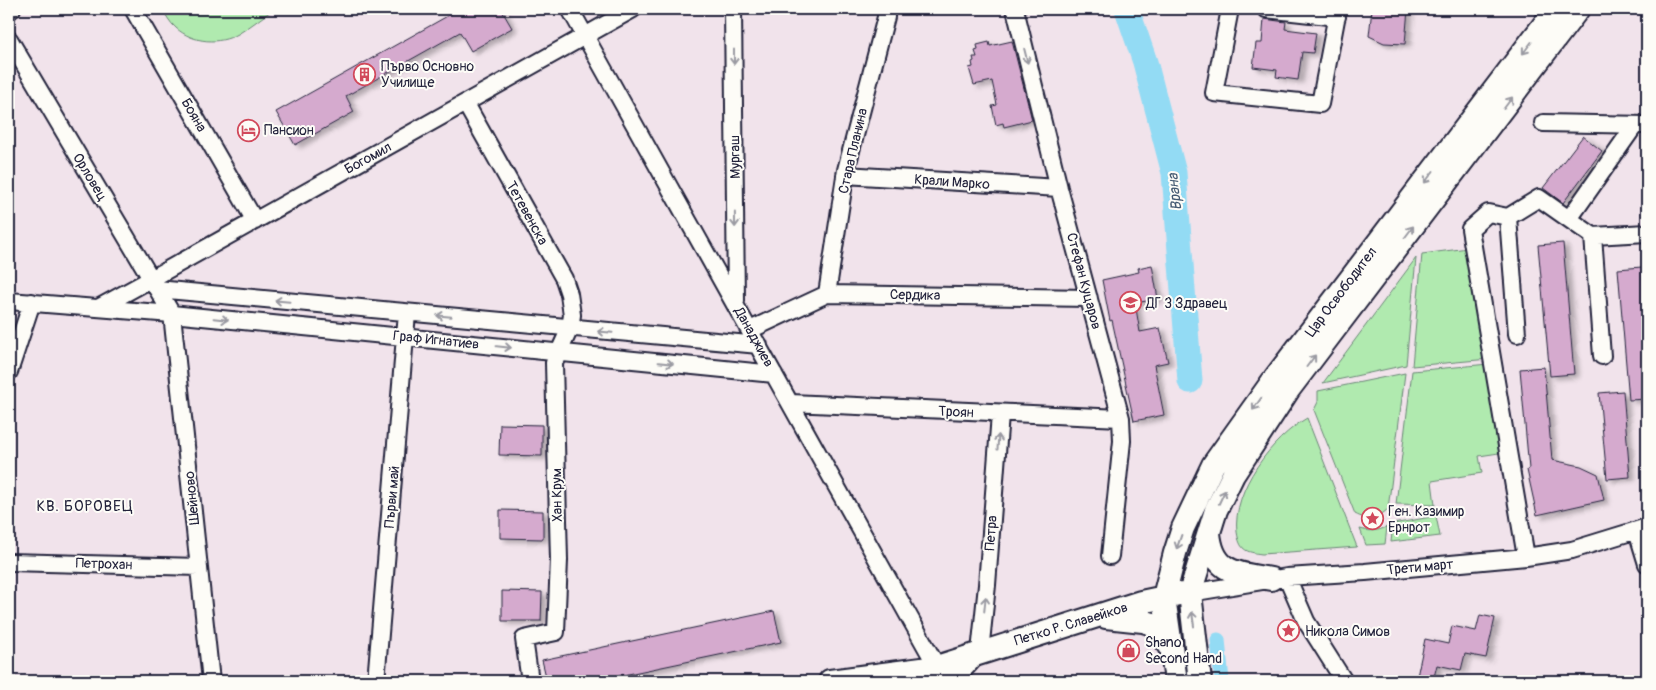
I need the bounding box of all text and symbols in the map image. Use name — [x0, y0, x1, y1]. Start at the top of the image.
one-way arrow — [1522, 41, 1532, 55]
one-way arrow — [1022, 48, 1032, 64]
one-way arrow — [729, 49, 739, 65]
place label: Първо Основно Училище — [381, 58, 474, 91]
building icon: Първо Основно Училище — [353, 62, 377, 86]
street label: Бояна — [178, 95, 210, 135]
one-way arrow — [1503, 96, 1513, 110]
street label: Стара Планина — [835, 107, 871, 195]
hotel icon: Пансион — [236, 118, 260, 142]
place label: Пансион — [264, 122, 314, 139]
street label: Мургаш — [726, 135, 744, 179]
street label: Богомил — [342, 138, 394, 178]
street label: Орловец — [69, 150, 111, 204]
one-way arrow — [1423, 170, 1434, 183]
street label: Крали Марко — [914, 171, 991, 193]
water label: Врана — [1164, 172, 1186, 211]
street label: Тетевенска — [503, 178, 551, 248]
one-way arrow — [730, 212, 740, 228]
one-way arrow — [1404, 226, 1415, 239]
street label: Стефан Куцаров — [1063, 231, 1105, 331]
street label: Цар Освободител — [1302, 244, 1380, 340]
street label: Сердика — [890, 286, 940, 304]
school or university icon: ДГ 3 Здравец — [1118, 291, 1142, 315]
place label: ДГ 3 Здравец — [1145, 295, 1228, 312]
one-way arrow — [274, 296, 290, 306]
street label: Данаджиев — [730, 303, 777, 370]
one-way arrow — [436, 312, 452, 321]
one-way arrow — [212, 314, 228, 324]
street label: Граф Игнатиев — [392, 327, 480, 353]
one-way arrow — [598, 327, 614, 336]
one-way arrow — [496, 342, 512, 352]
one-way arrow — [1305, 355, 1316, 368]
one-way arrow — [658, 358, 674, 368]
one-way arrow — [1251, 397, 1262, 410]
street label: Троян — [938, 403, 974, 421]
one-way arrow — [993, 434, 1003, 450]
street label: Първи май — [381, 465, 403, 529]
street label: Хан Крум — [548, 468, 566, 522]
street label: Шейново — [181, 470, 203, 526]
one-way arrow — [1218, 490, 1228, 505]
district label: КВ. БОРОВЕЦ — [36, 497, 134, 516]
place label: Ген. Казимир Ернрот — [1388, 503, 1465, 536]
place icon: Ген. Казимир Ернрот — [1360, 507, 1384, 531]
street label: Петра — [981, 515, 1001, 551]
one-way arrow — [1173, 533, 1183, 549]
street label: Петрохан — [75, 555, 133, 573]
street label: Трети март — [1386, 556, 1454, 578]
one-way arrow — [980, 596, 990, 612]
street label: Петко Р. Славейков — [1012, 599, 1130, 649]
one-way arrow — [1188, 612, 1198, 628]
place icon: Никола Симов — [1277, 619, 1301, 643]
place label: Никола Симов — [1305, 623, 1390, 640]
place label: Shano Second Hand — [1145, 634, 1222, 667]
shop icon: Shano Second Hand — [1117, 638, 1141, 662]

